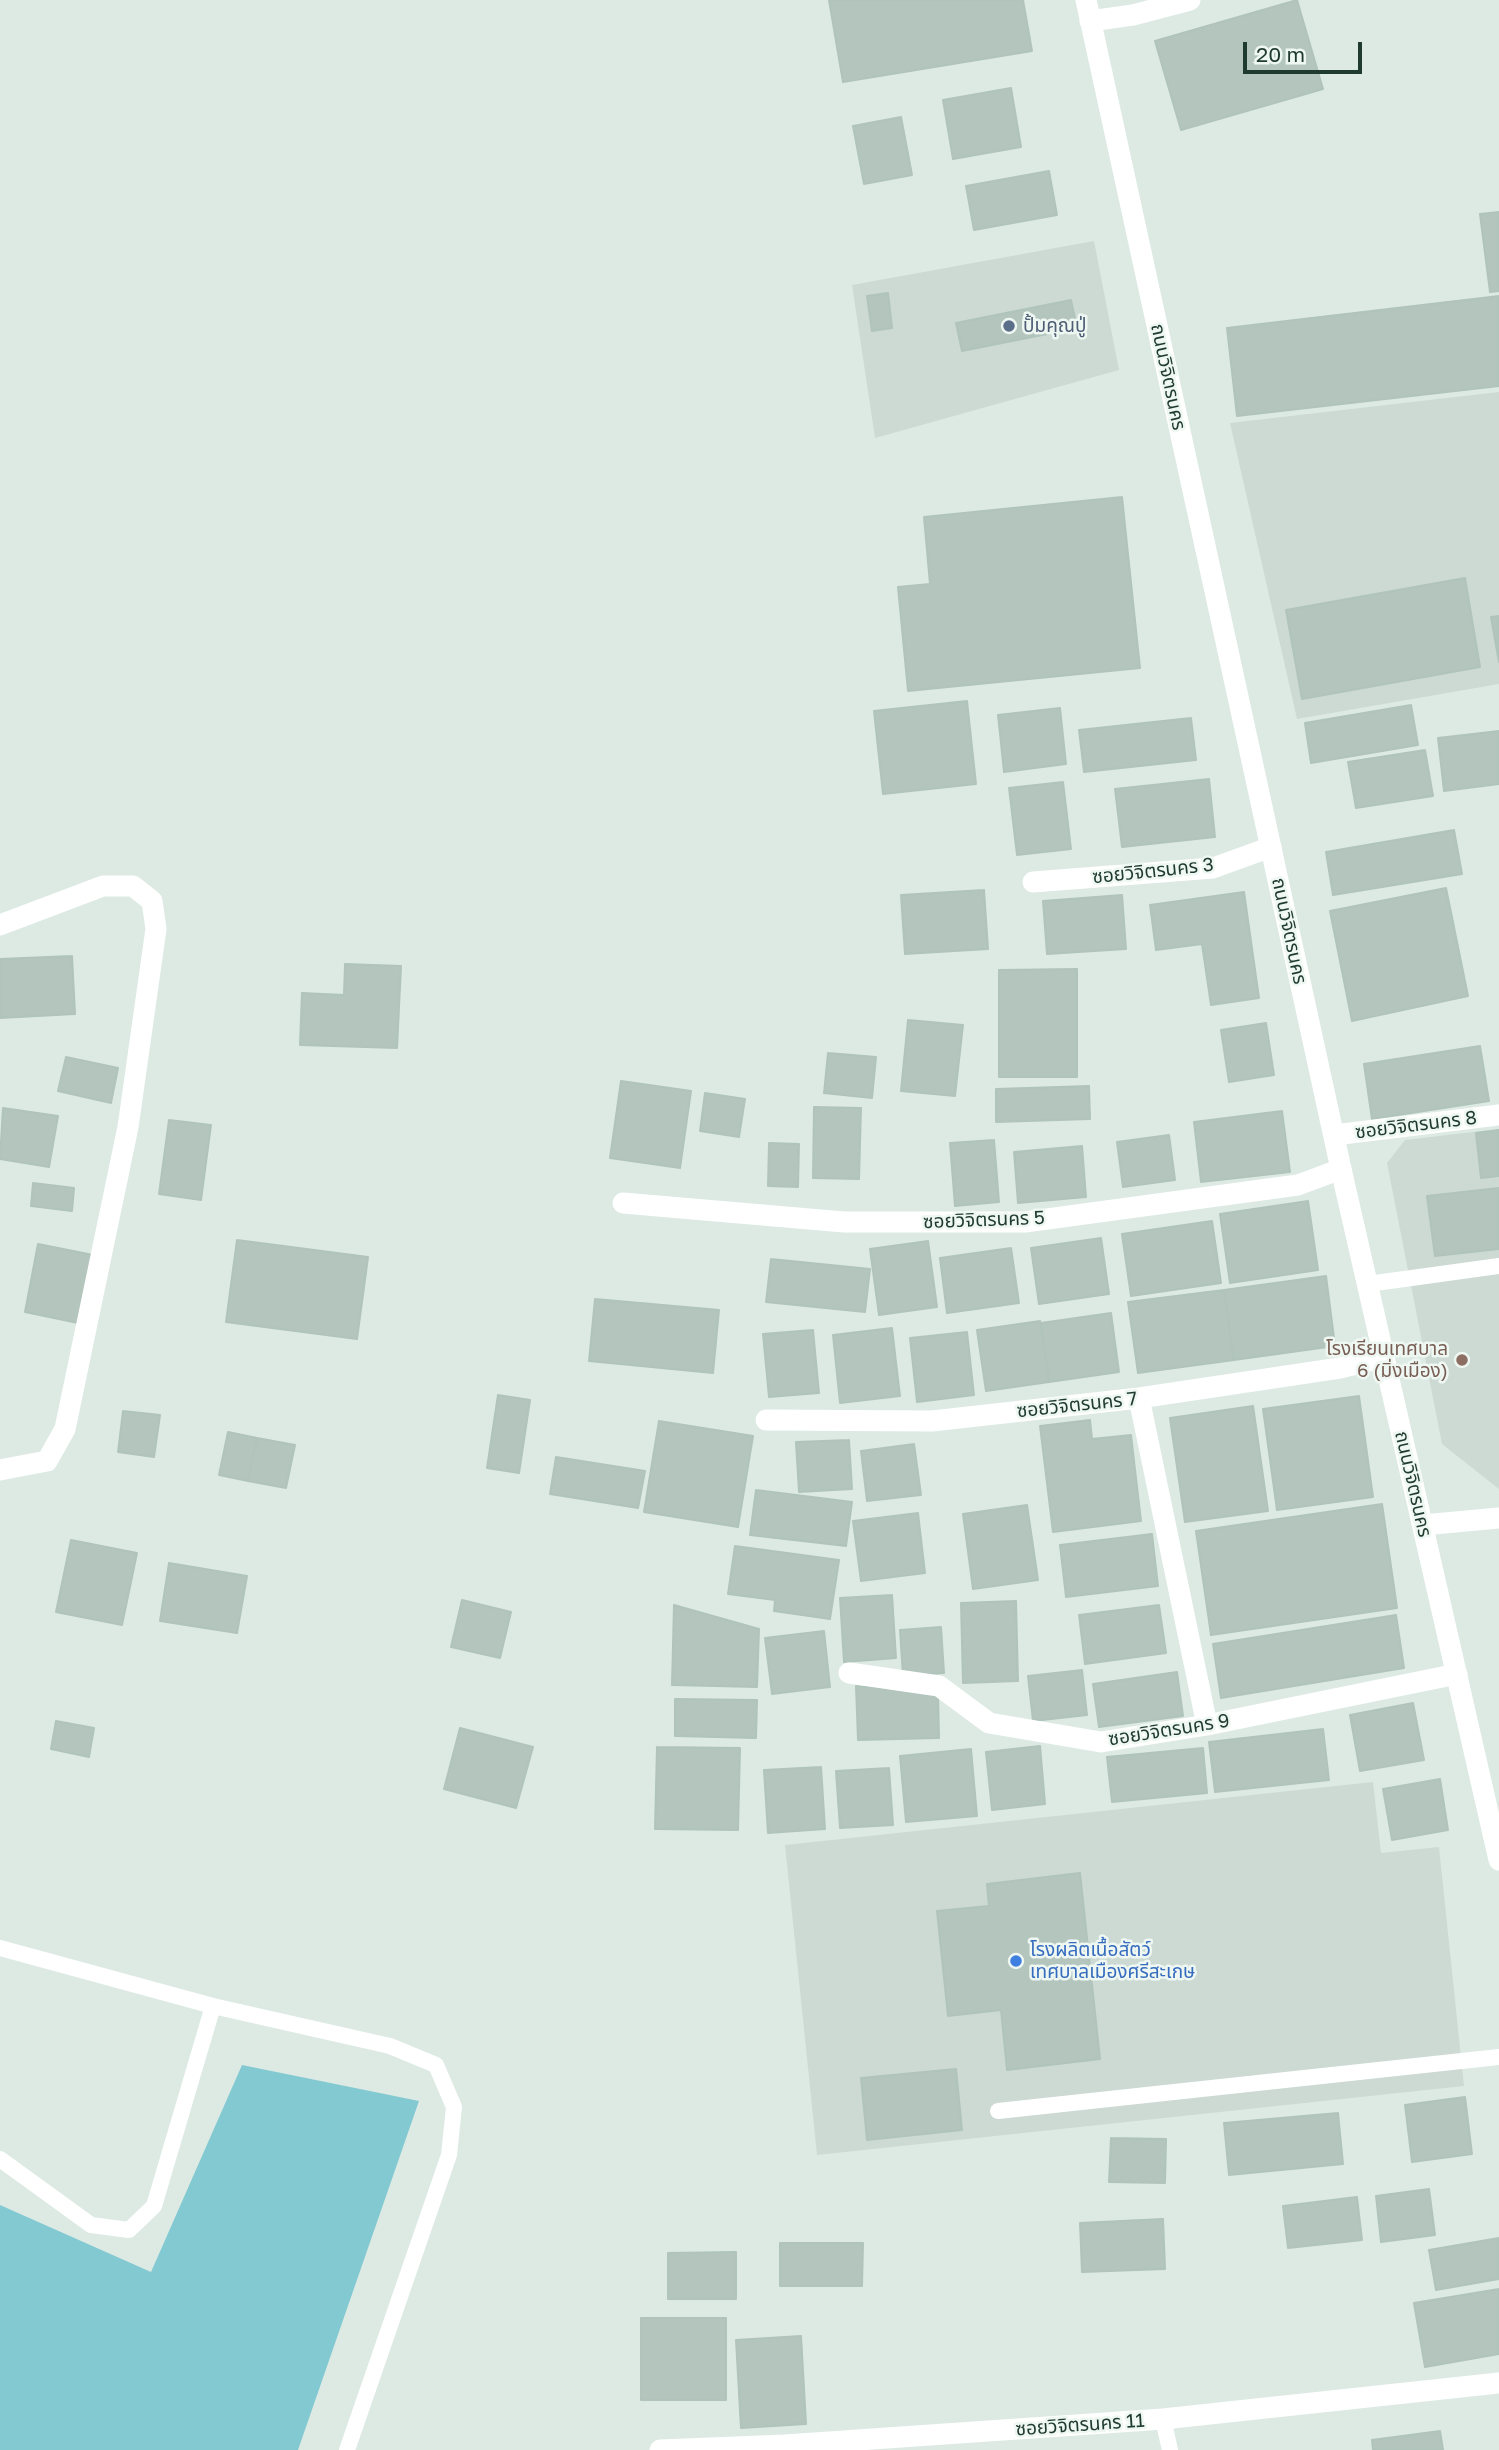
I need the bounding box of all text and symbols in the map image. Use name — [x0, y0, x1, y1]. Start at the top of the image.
scale bar — [1247, 28, 1366, 72]
text: 20 m — [1256, 41, 1305, 67]
place label: ปั้มคุณปู่ — [1023, 315, 1087, 337]
marker: ปั้มคุณปู่ — [1001, 318, 1017, 334]
street label: ถนนวิจิตรนคร — [1146, 322, 1190, 432]
street label: ซอยวิจิตรนคร 3 — [1091, 853, 1215, 889]
street label: ถนนวิจิตรนคร — [1267, 876, 1311, 986]
street label: ซอยวิจิตรนคร 8 — [1354, 1106, 1478, 1144]
street label: ซอยวิจิตรนคร 5 — [923, 1206, 1045, 1234]
place label: โรงเรียนเทศบาล 6 (มิ่งเมือง) — [1326, 1338, 1448, 1382]
marker: โรงเรียนเทศบาล 6 (มิ่งเมือง) — [1454, 1352, 1470, 1368]
street label: ซอยวิจิตรนคร 7 — [1016, 1387, 1138, 1423]
street label: ถนนวิจิตรนคร — [1390, 1429, 1436, 1539]
street label: ซอยวิจิตรนคร 9 — [1107, 1709, 1231, 1751]
place label: โรงผลิตเนื้อสัตว์ เทศบาลเมืองศรีสะเกษ — [1030, 1939, 1195, 1983]
marker: โรงผลิตเนื้อสัตว์ เทศบาลเมืองศรีสะเกษ — [1008, 1953, 1024, 1969]
street label: ซอยวิจิตรนคร 11 — [1015, 2409, 1145, 2441]

